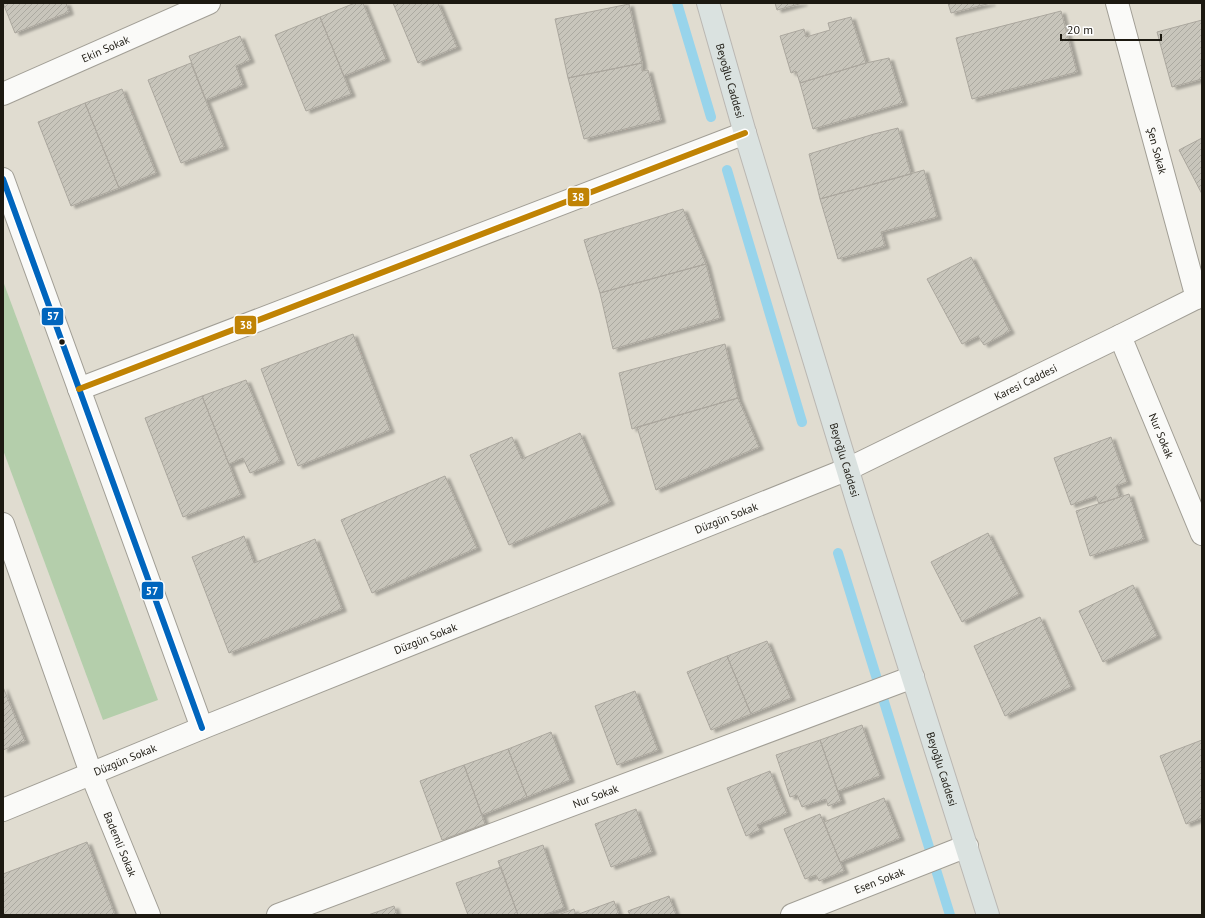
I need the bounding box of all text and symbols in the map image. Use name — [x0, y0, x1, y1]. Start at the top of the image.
scale bar — [1061, 16, 1161, 42]
text: 20 m — [1067, 22, 1093, 37]
street label: Ekin Sokak — [79, 32, 132, 65]
street label: Beyoğlu Caddesi — [713, 42, 748, 120]
street label: Şen Sokak — [1144, 126, 1170, 176]
line badge: 38 — [567, 187, 590, 207]
text: 38 — [572, 190, 584, 204]
line badge: 57 — [41, 307, 64, 326]
text: 57 — [47, 309, 59, 323]
line badge: 38 — [234, 315, 257, 335]
text: 38 — [240, 318, 252, 332]
unlabelled marker — [57, 337, 67, 347]
street label: Karesi Caddesi — [992, 361, 1060, 403]
street label: Nur Sokak — [1146, 411, 1177, 461]
street label: Beyoğlu Caddesi — [827, 421, 863, 499]
street label: Düzgün Sokak — [693, 499, 760, 537]
line badge: 57 — [141, 581, 164, 600]
text: 57 — [146, 584, 158, 598]
street label: Düzgün Sokak — [392, 619, 460, 657]
street label: Beyoğlu Caddesi — [923, 730, 960, 808]
street label: Düzgün Sokak — [92, 740, 159, 779]
street label: Nur Sokak — [571, 781, 621, 811]
street label: Bademli Sokak — [101, 809, 140, 880]
street label: Esen Sokak — [852, 864, 907, 897]

